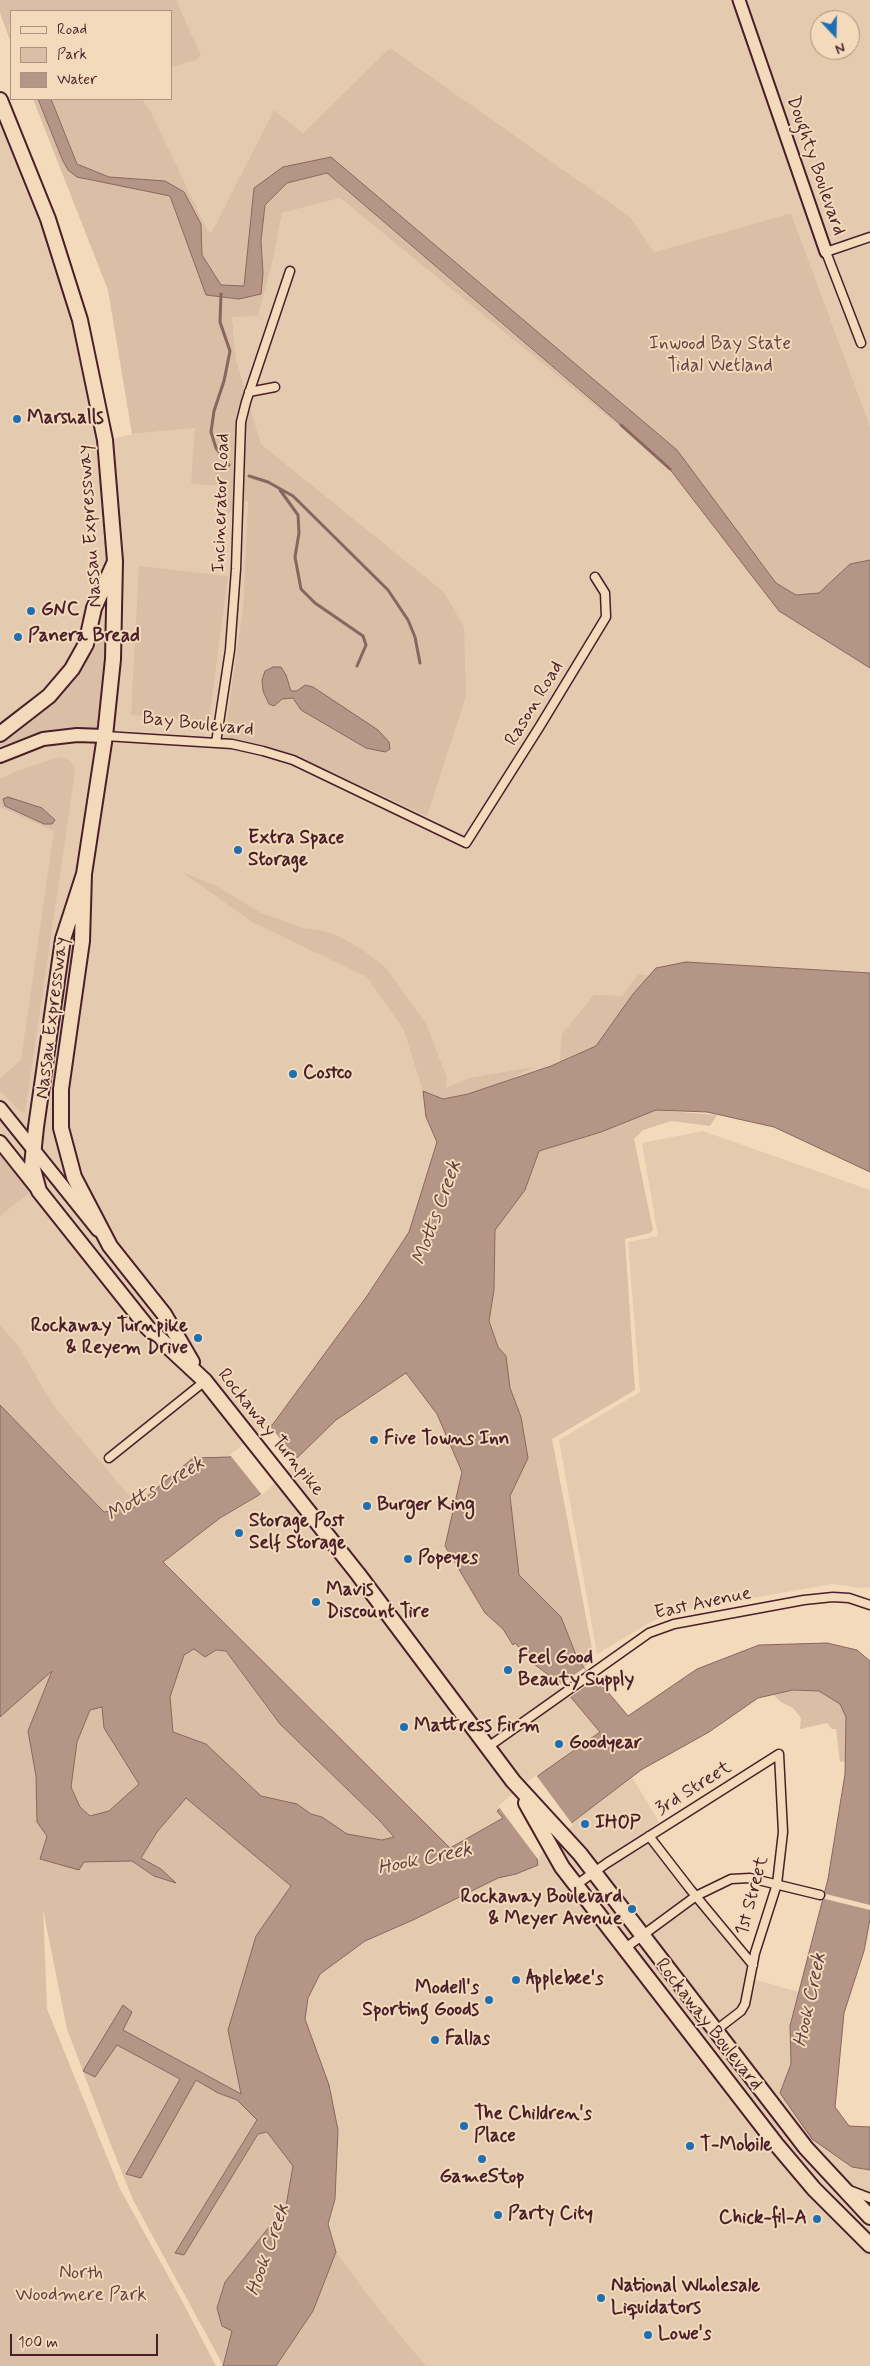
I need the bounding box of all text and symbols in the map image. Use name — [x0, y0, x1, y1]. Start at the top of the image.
legend — [10, 10, 172, 100]
north arrow — [810, 10, 860, 60]
text: Road — [57, 20, 87, 40]
text: N — [832, 38, 848, 58]
text: Park — [57, 45, 87, 65]
text: Water — [57, 70, 97, 90]
street label: Doughty Boulevard — [780, 93, 850, 239]
park label: Inwood Bay State Tidal Wetland — [649, 334, 791, 378]
place label: Marshalls — [27, 408, 104, 430]
marker: Marshalls — [11, 413, 23, 425]
street label: Incinerator Road — [208, 433, 236, 573]
street label: Nassau Expressway — [74, 444, 108, 608]
place label: GNC — [41, 600, 79, 622]
marker: GNC — [25, 605, 37, 617]
place label: Panera Bread — [28, 626, 140, 648]
marker: Panera Bread — [12, 631, 24, 643]
street label: Rason Road — [501, 657, 569, 751]
street label: Bay Boulevard — [141, 708, 255, 742]
place label: Extra Space Storage — [248, 828, 344, 872]
marker: Extra Space Storage — [232, 844, 244, 856]
street label: Nassau Expressway — [32, 936, 74, 1100]
place label: Costco — [303, 1063, 352, 1085]
marker: Costco — [287, 1068, 299, 1080]
water label: Motts Creek — [408, 1158, 468, 1268]
place label: Rockaway Turnpike & Reyem Drive — [31, 1316, 188, 1360]
marker: Rockaway Turnpike & Reyem Drive — [192, 1332, 204, 1344]
street label: Rockaway Turnpike — [212, 1365, 328, 1501]
place label: Five Towns Inn — [384, 1429, 509, 1451]
marker: Five Towns Inn — [368, 1434, 380, 1446]
water label: Motts Creek — [103, 1452, 209, 1528]
place label: Burger King — [377, 1495, 475, 1517]
marker: Burger King — [361, 1500, 373, 1512]
place label: Storage Post Self Storage — [249, 1511, 346, 1555]
marker: Storage Post Self Storage — [233, 1527, 245, 1539]
place label: Popeyes — [418, 1548, 478, 1570]
marker: Popeyes — [402, 1553, 414, 1565]
place label: Mavis Discount Tire — [326, 1580, 429, 1624]
street label: East Avenue — [653, 1583, 753, 1625]
marker: Mavis Discount Tire — [310, 1596, 322, 1608]
place label: Feel Good Beauty Supply — [518, 1648, 634, 1692]
marker: Feel Good Beauty Supply — [502, 1664, 514, 1676]
place label: Mattress Firm — [414, 1716, 540, 1738]
marker: Mattress Firm — [398, 1721, 410, 1733]
place label: Goodyear — [569, 1733, 642, 1755]
marker: Goodyear — [553, 1738, 565, 1750]
street label: 3rd Street — [652, 1757, 736, 1821]
place label: IHOP — [595, 1813, 641, 1835]
marker: IHOP — [579, 1818, 591, 1830]
water label: Hook Creek — [376, 1838, 474, 1882]
street label: 1st Street — [731, 1854, 775, 1938]
place label: Rockaway Boulevard & Meyer Avenue — [461, 1887, 622, 1931]
marker: Rockaway Boulevard & Meyer Avenue — [626, 1903, 638, 1915]
water label: Hook Creek — [789, 1951, 833, 2049]
street label: Rockaway Boulevard — [649, 1954, 767, 2096]
place label: Applebee's — [526, 1969, 604, 1991]
marker: Applebee's — [510, 1974, 522, 1986]
place label: Modell's Sporting Goods — [362, 1978, 479, 2022]
marker: Modell's Sporting Goods — [483, 1994, 495, 2006]
place label: Fallas — [445, 2029, 490, 2051]
marker: Fallas — [429, 2034, 441, 2046]
place label: The Children's Place — [474, 2104, 592, 2148]
marker: The Children's Place — [458, 2120, 470, 2132]
place label: T-Mobile — [700, 2135, 772, 2157]
marker: T-Mobile — [684, 2140, 696, 2152]
marker: GameStop — [476, 2153, 488, 2165]
place label: GameStop — [440, 2167, 524, 2189]
water label: Hook Creek — [242, 2201, 296, 2299]
place label: Party City — [508, 2204, 593, 2226]
place label: Chick-fil-A — [719, 2208, 807, 2230]
marker: Party City — [492, 2209, 504, 2221]
marker: Chick-fil-A — [811, 2213, 823, 2225]
park label: North Woodmere Park — [15, 2263, 147, 2307]
place label: National Wholesale Liquidators — [611, 2276, 760, 2320]
marker: National Wholesale Liquidators — [595, 2292, 607, 2304]
scale bar — [12, 2324, 160, 2356]
place label: Lowe's — [658, 2324, 711, 2346]
marker: Lowe's — [642, 2329, 654, 2341]
text: 100 m — [18, 2333, 58, 2353]

